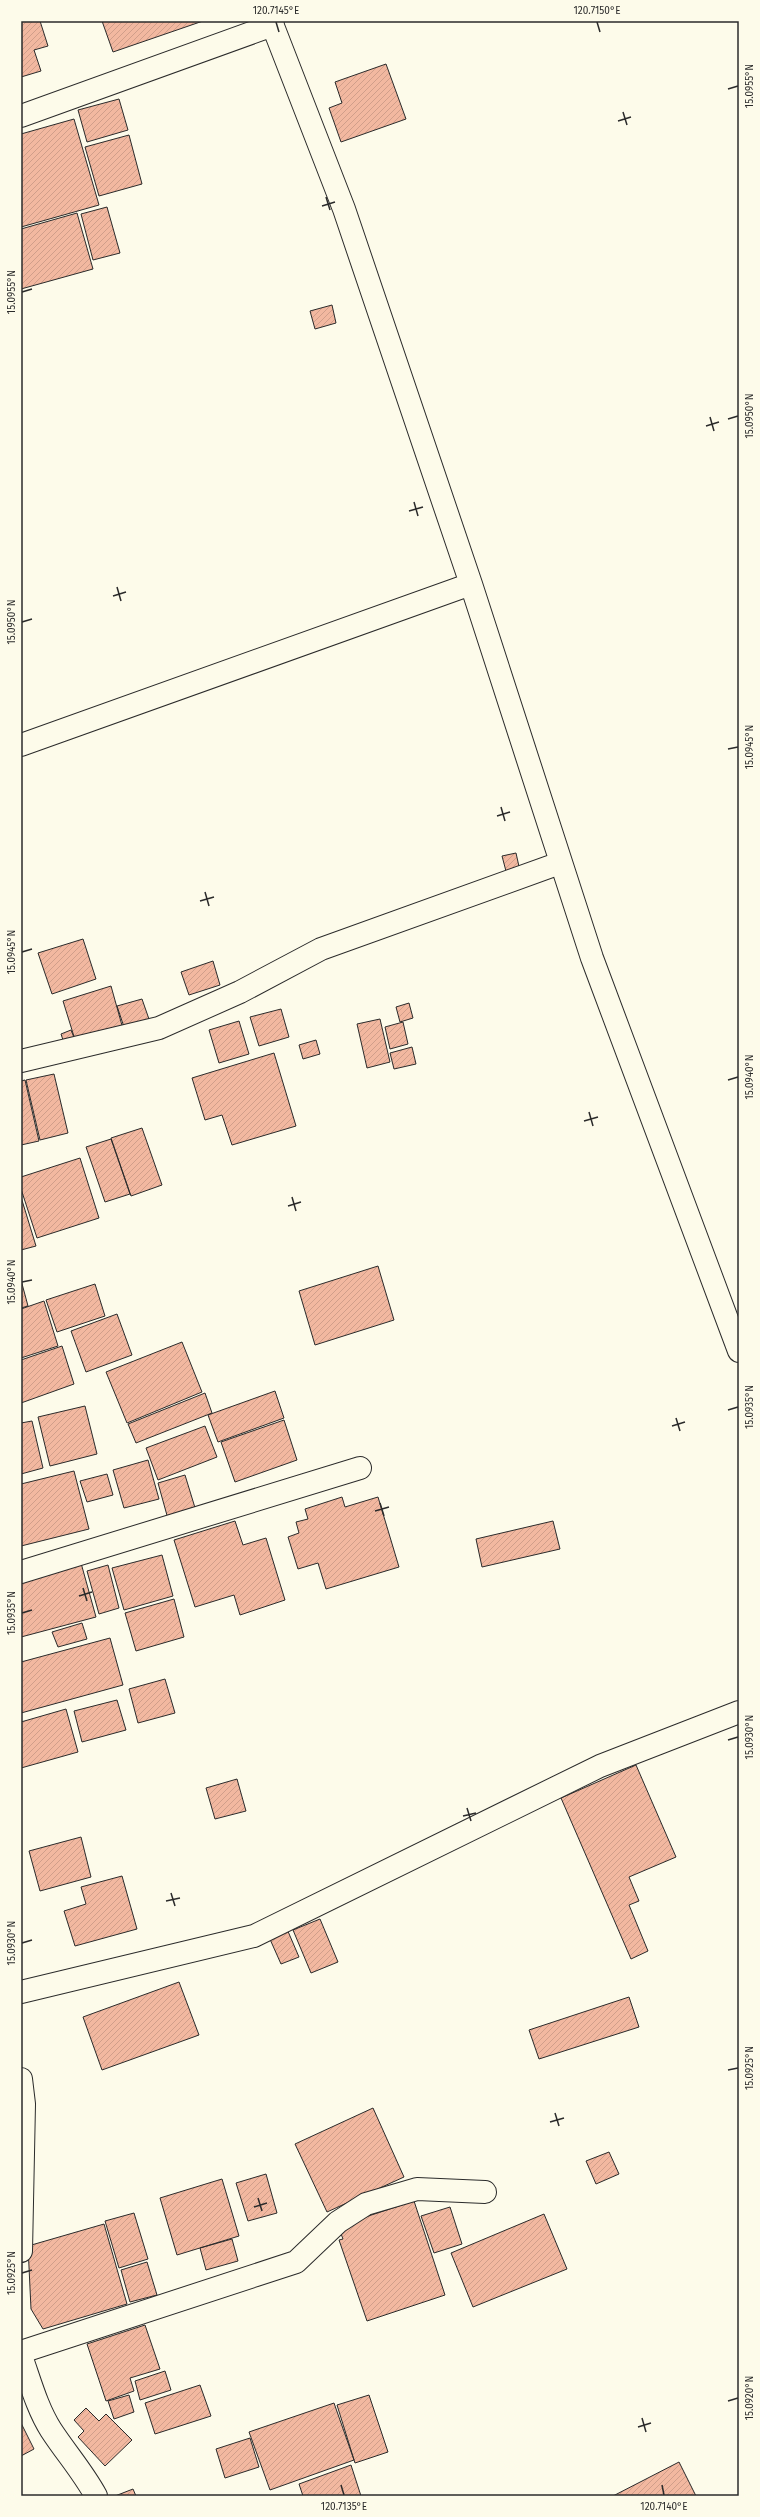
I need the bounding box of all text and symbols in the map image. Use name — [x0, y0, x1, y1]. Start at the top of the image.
text: 120.7145°E — [253, 5, 299, 17]
text: 120.7150°E — [573, 5, 621, 17]
text: 15.0955°N — [744, 64, 756, 108]
text: 15.0955°N — [6, 270, 18, 314]
text: 15.0950°N — [744, 394, 756, 439]
text: 15.0950°N — [6, 600, 18, 645]
text: 15.0945°N — [744, 725, 756, 769]
text: 15.0945°N — [6, 930, 18, 974]
text: 15.0940°N — [744, 1054, 756, 1100]
text: 15.0940°N — [6, 1259, 18, 1305]
text: 15.0935°N — [744, 1385, 756, 1429]
text: 15.0935°N — [6, 1591, 18, 1635]
text: 15.0930°N — [744, 1715, 756, 1759]
text: 15.0930°N — [6, 1921, 18, 1965]
text: 15.0925°N — [744, 2046, 756, 2090]
text: 15.0925°N — [6, 2251, 18, 2295]
text: 15.0920°N — [744, 2376, 756, 2420]
text: 120.7135°E — [321, 2501, 367, 2513]
text: 120.7140°E — [640, 2501, 688, 2513]

